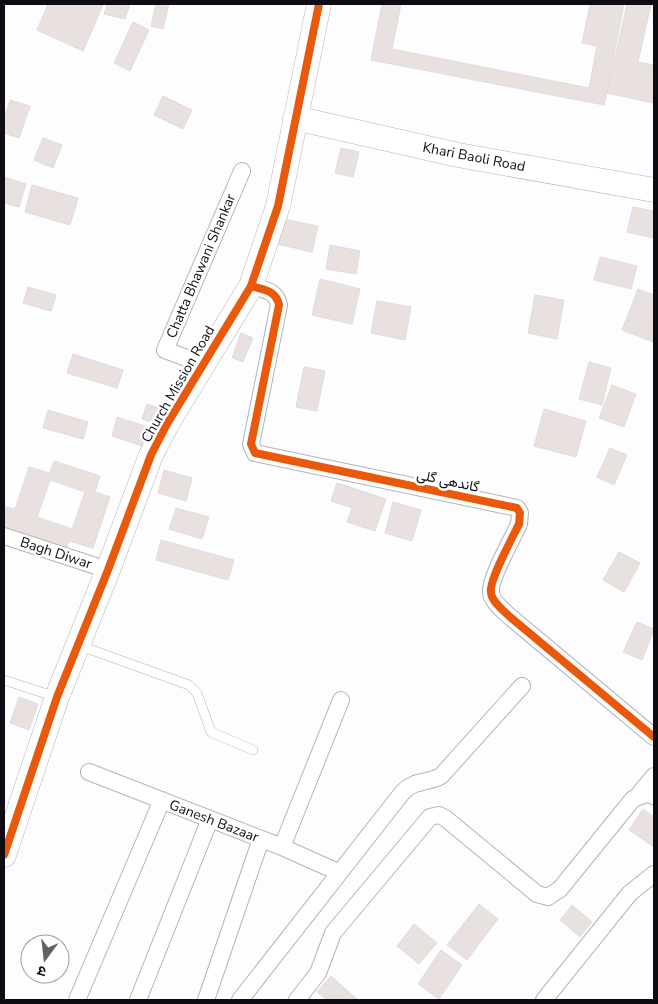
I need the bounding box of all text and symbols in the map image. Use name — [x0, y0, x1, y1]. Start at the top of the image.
street label: Khari Baoli Road — [421, 138, 527, 176]
street label: Chatta Bhawani Shankar — [162, 191, 240, 341]
street label: Church Mission Road — [137, 322, 219, 446]
street label: گاندھی گلی — [415, 465, 481, 497]
street label: Bagh Diwar — [18, 532, 94, 574]
street label: Ganesh Bazaar — [167, 795, 261, 847]
north arrow — [20, 934, 70, 984]
text: उ — [35, 961, 48, 981]

